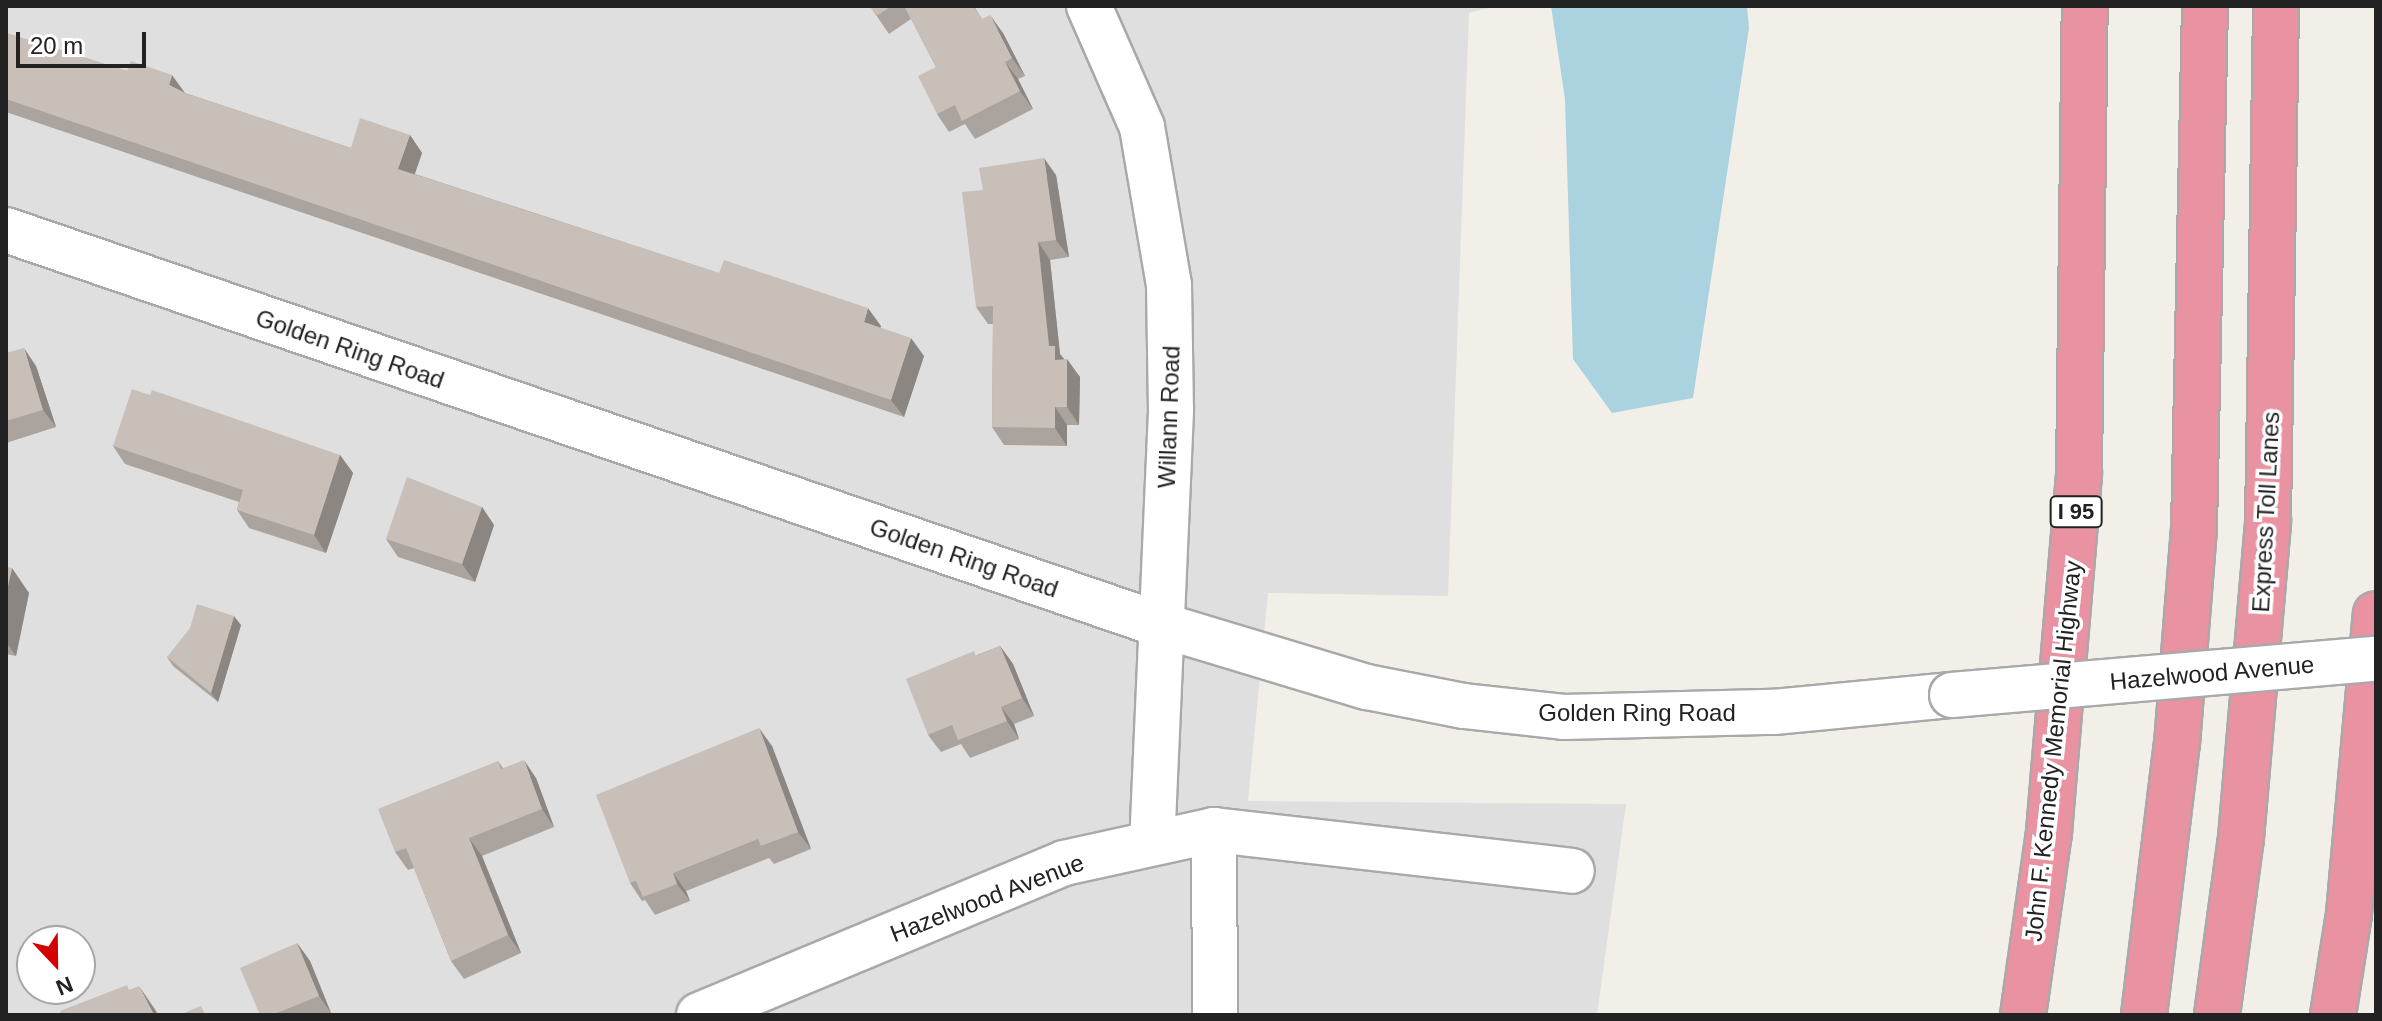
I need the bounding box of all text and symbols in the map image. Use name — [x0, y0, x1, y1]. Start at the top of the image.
scale bar — [20, 16, 150, 66]
text: 20 m — [30, 32, 83, 59]
street label: Golden Ring Road — [252, 303, 448, 395]
street label: Willann Road — [1152, 345, 1186, 489]
street label: Express Toll Lanes — [2246, 411, 2286, 613]
road number: I 95 — [2048, 494, 2104, 530]
street label: Golden Ring Road — [866, 512, 1062, 604]
street label: John F. Kennedy Memorial Highway — [2019, 559, 2087, 943]
street label: Hazelwood Avenue — [2108, 650, 2316, 696]
street label: Golden Ring Road — [1538, 699, 1736, 727]
street label: Hazelwood Avenue — [886, 848, 1088, 948]
north arrow — [16, 925, 96, 1005]
text: N — [52, 971, 76, 1000]

